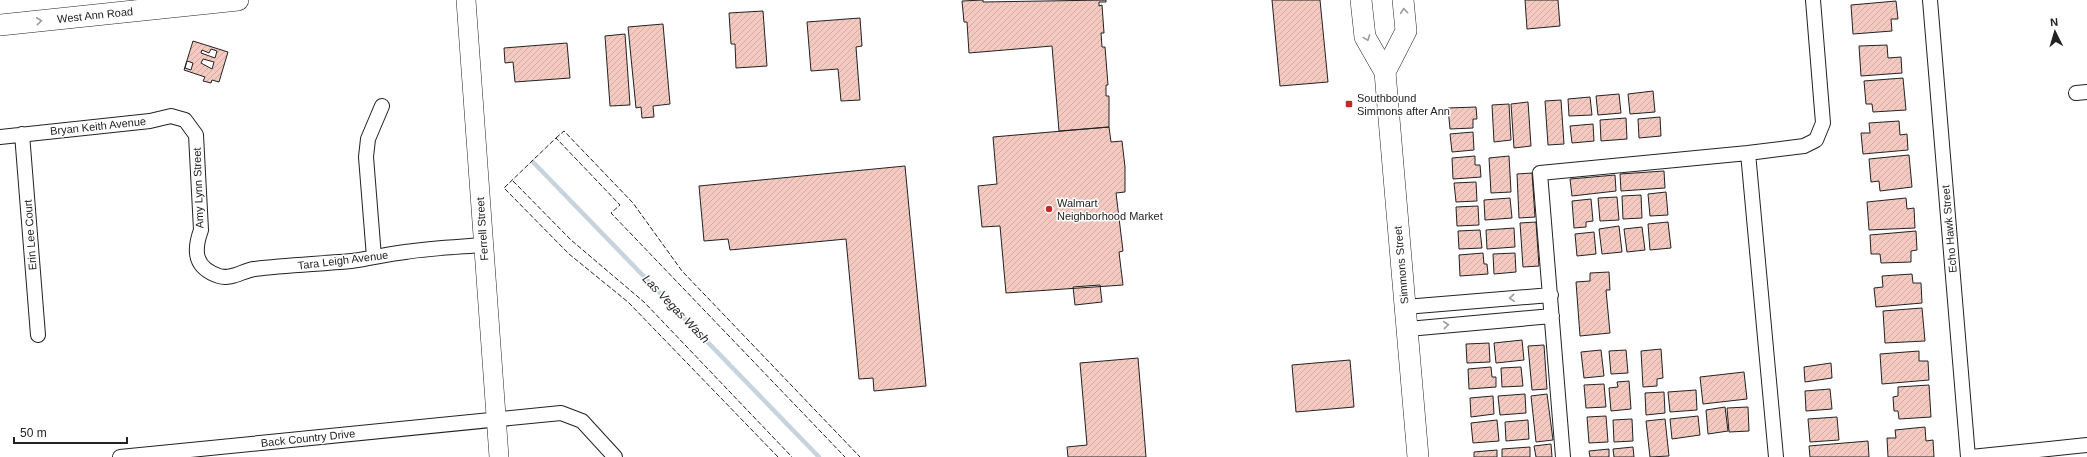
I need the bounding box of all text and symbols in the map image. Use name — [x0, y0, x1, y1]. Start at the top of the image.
street label: West Ann Road — [56, 5, 134, 25]
one-way arrow — [1400, 8, 1409, 14]
north arrow — [2035, 12, 2075, 52]
text: N — [2050, 16, 2059, 28]
one-way arrow — [36, 17, 42, 26]
one-way arrow — [1362, 35, 1370, 42]
place label: Southbound Simmons after Ann — [1357, 92, 1450, 117]
marker: Southbound Simmons after Ann — [1344, 99, 1354, 109]
street label: Bryan Keith Avenue — [49, 115, 147, 137]
street label: Amy Lynn Street — [191, 147, 205, 229]
street label: Echo Hawk Street — [1939, 185, 1959, 273]
street label: Ferrell Street — [474, 197, 490, 261]
place label: Walmart Neighborhood Market — [1057, 197, 1163, 222]
street label: Erin Lee Court — [22, 199, 38, 271]
marker: Walmart Neighborhood Market — [1044, 204, 1054, 214]
street label: Simmons Street — [1392, 226, 1410, 304]
street label: Tara Leigh Avenue — [297, 249, 389, 271]
water label: Las Vegas Wash — [640, 272, 713, 346]
one-way arrow — [1509, 294, 1515, 303]
one-way arrow — [1443, 321, 1449, 330]
scale bar — [14, 419, 127, 445]
text: 50 m — [20, 426, 47, 440]
street label: Back Country Drive — [260, 427, 356, 449]

